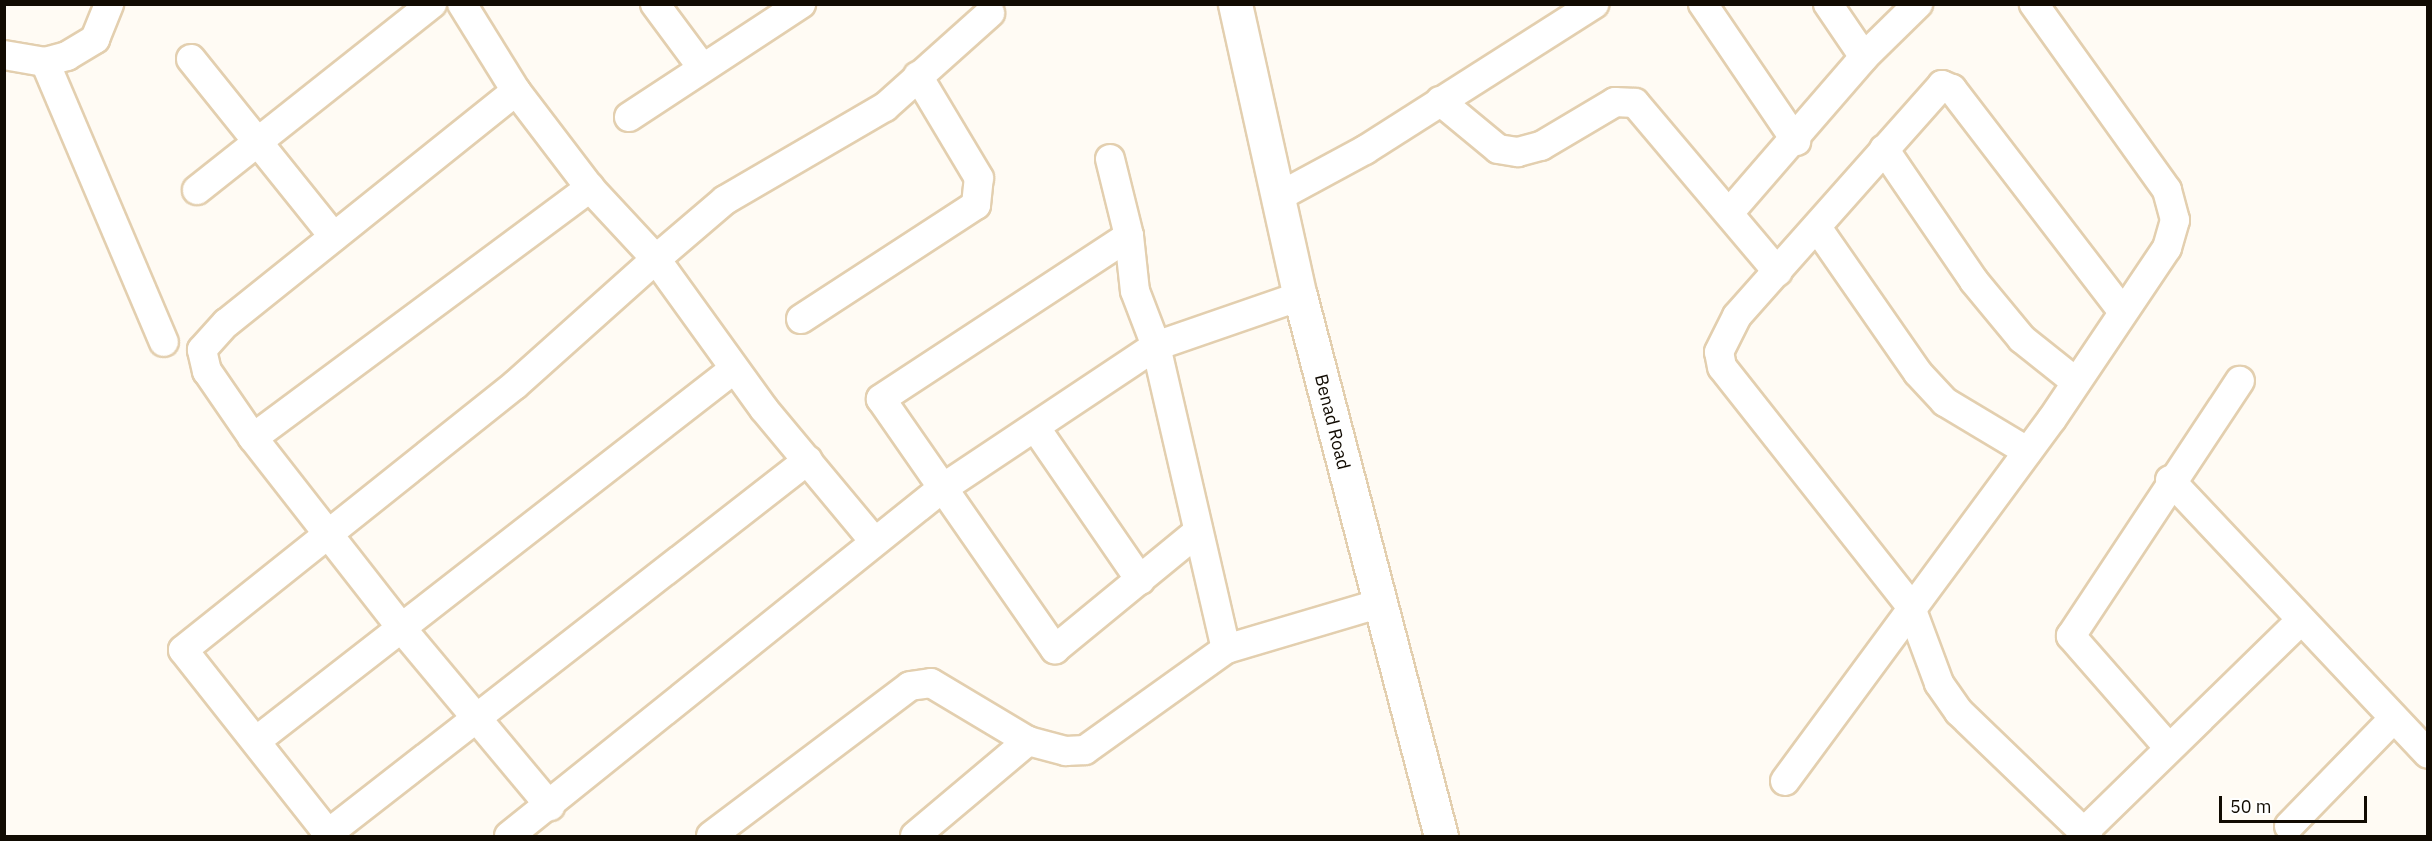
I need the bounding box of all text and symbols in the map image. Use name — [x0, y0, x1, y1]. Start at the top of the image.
street label: Benad Road — [1310, 372, 1354, 472]
scale bar — [2222, 784, 2370, 822]
text: 50 m — [2230, 795, 2272, 818]

